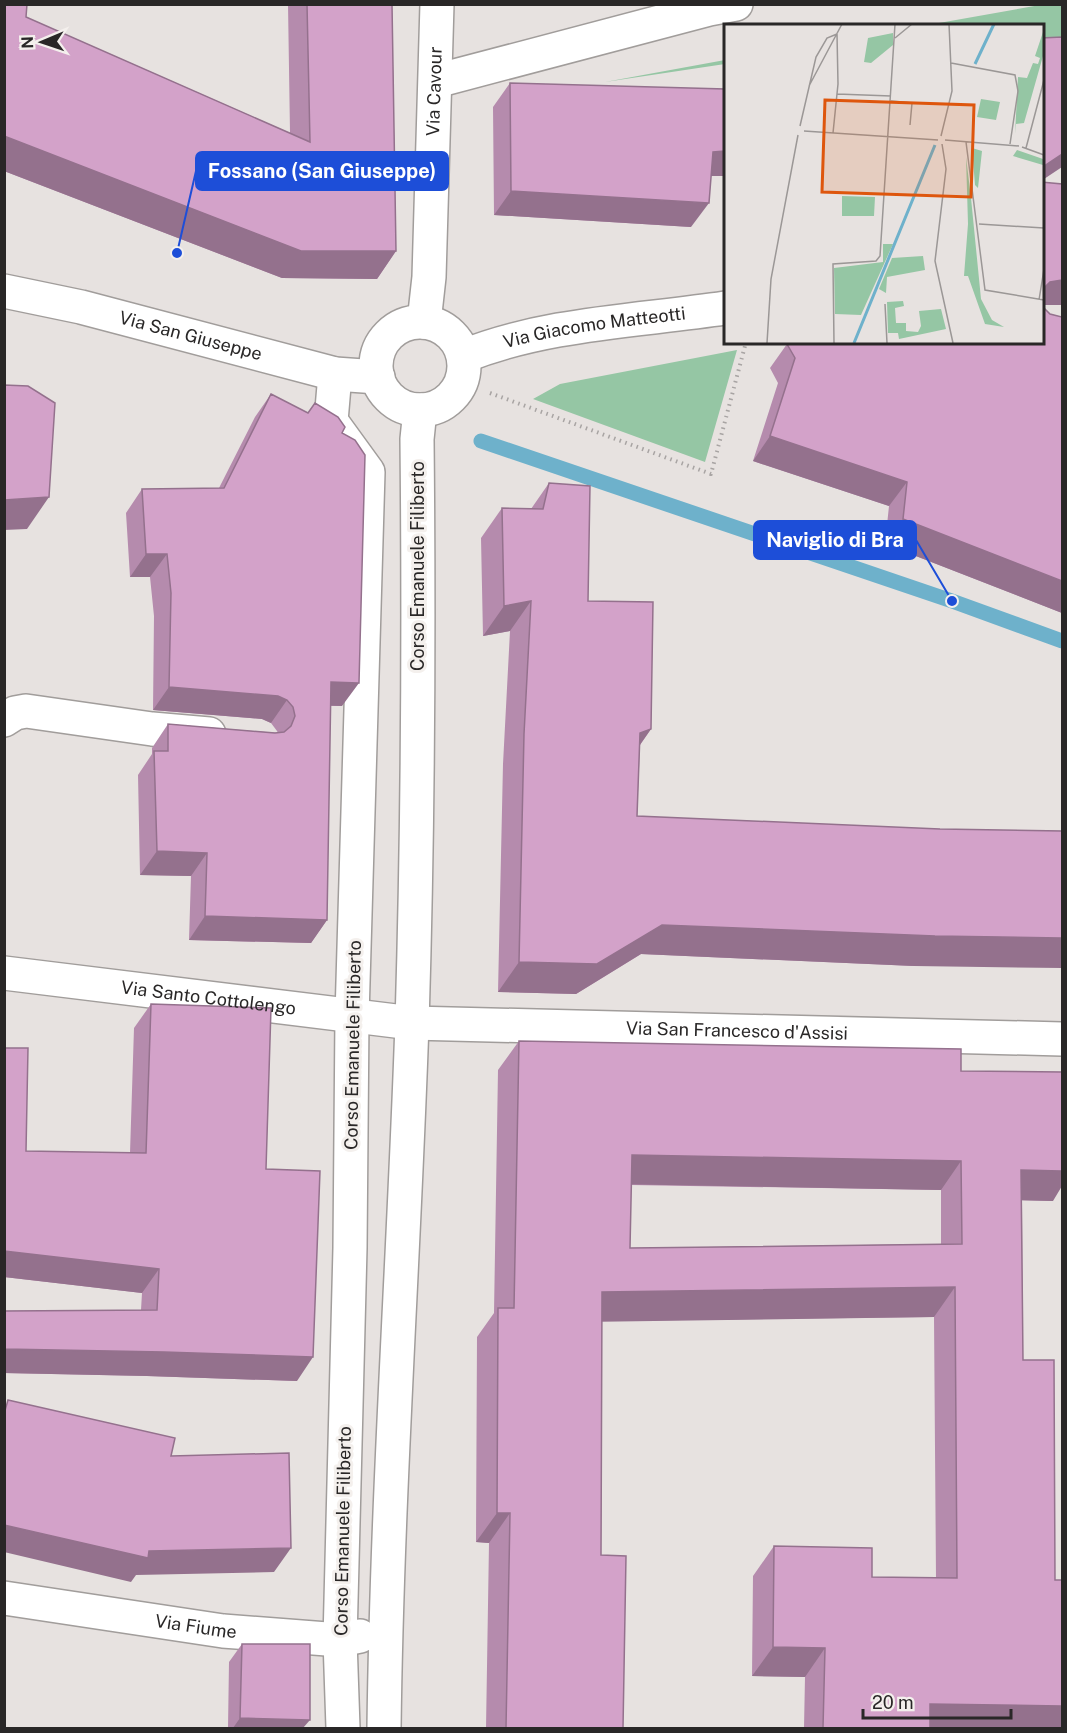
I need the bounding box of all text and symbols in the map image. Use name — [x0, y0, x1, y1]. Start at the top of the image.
north arrow — [12, 12, 72, 72]
inset map — [724, 24, 1043, 344]
text: N — [18, 36, 37, 49]
street label: Via Cavour — [422, 46, 446, 136]
callout: Fossano (San Giuseppe) — [196, 152, 448, 190]
text: Fossano (San Giuseppe) — [208, 159, 436, 183]
street label: Via Giacomo Matteotti — [501, 302, 687, 352]
street label: Via San Giuseppe — [117, 307, 264, 364]
street label: Corso Emanuele Filiberto — [407, 461, 428, 671]
callout: Naviglio di Bra — [754, 521, 916, 559]
text: Naviglio di Bra — [766, 528, 904, 552]
street label: Corso Emanuele Filiberto — [340, 940, 365, 1150]
street label: Via Santo Cottolengo — [120, 976, 297, 1019]
street label: Via San Francesco d'Assisi — [626, 1017, 848, 1044]
street label: Corso Emanuele Filiberto — [330, 1426, 355, 1636]
street label: Via Fiume — [154, 1610, 238, 1642]
scale bar — [863, 1682, 1012, 1720]
text: 20 m — [872, 1692, 914, 1713]

